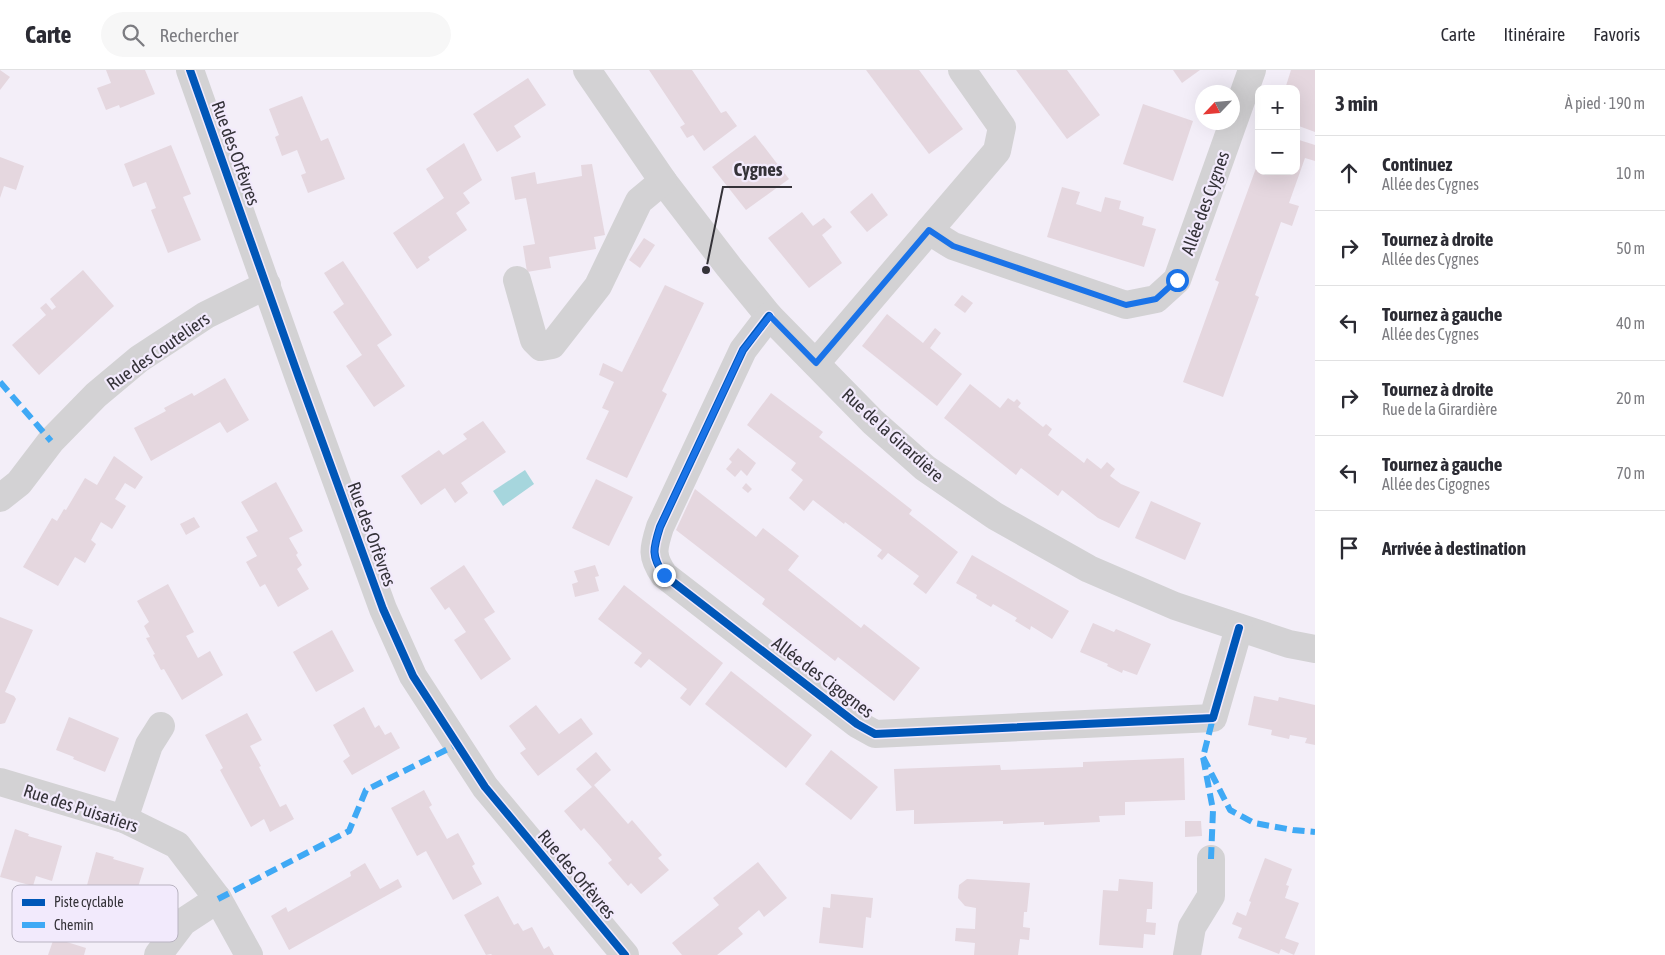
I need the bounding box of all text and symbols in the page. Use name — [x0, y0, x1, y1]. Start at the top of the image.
search box — [101, 12, 451, 57]
text: Carte — [25, 21, 71, 48]
icon: search — [119, 21, 147, 49]
text: Rechercher — [159, 24, 238, 46]
text: Carte — [1441, 24, 1475, 45]
text: Itinéraire — [1503, 24, 1565, 45]
text: Favoris — [1593, 24, 1640, 45]
north arrow — [1195, 85, 1240, 130]
map controls — [1255, 85, 1300, 175]
button: + — [1255, 85, 1300, 130]
text: 3 min — [1335, 91, 1378, 115]
text: À pied · 190 m — [1565, 94, 1645, 112]
street label: Rue des Orfèvres — [207, 98, 265, 208]
button: − — [1255, 130, 1300, 175]
street label: Allée des Cygnes — [1177, 148, 1233, 258]
callout: Cygnes — [723, 153, 792, 187]
text: Continuez — [1382, 153, 1452, 175]
text: Cygnes — [733, 158, 783, 180]
icon: ahead — [1335, 159, 1363, 187]
text: 10 m — [1616, 164, 1645, 182]
text: Allée des Cygnes — [1382, 175, 1479, 193]
text: Tournez à droite — [1382, 228, 1493, 250]
icon: right — [1335, 234, 1363, 262]
text: 50 m — [1616, 239, 1645, 257]
text: Allée des Cygnes — [1382, 250, 1479, 268]
route start — [1166, 269, 1189, 292]
text: Tournez à gauche — [1382, 303, 1502, 325]
street label: Rue des Couteliers — [102, 308, 214, 394]
icon: left — [1335, 309, 1363, 337]
text: 40 m — [1616, 314, 1645, 332]
text: Allée des Cygnes — [1382, 325, 1479, 343]
text: Tournez à droite — [1382, 378, 1493, 400]
street label: Rue de la Girardière — [838, 384, 948, 486]
icon: right — [1335, 384, 1363, 412]
text: 20 m — [1616, 389, 1645, 407]
text: Rue de la Girardière — [1382, 400, 1497, 418]
text: Tournez à gauche — [1382, 453, 1502, 475]
icon: left — [1335, 459, 1363, 487]
text: 70 m — [1616, 464, 1645, 482]
text: Allée des Cigognes — [1382, 475, 1490, 493]
street label: Rue des Orfèvres — [343, 479, 401, 589]
icon: arrive — [1335, 534, 1363, 562]
text: Arrivée à destination — [1382, 537, 1526, 559]
route end — [653, 564, 676, 587]
street label: Allée des Cigognes — [768, 632, 878, 722]
street label: Rue des Puisatiers — [21, 780, 141, 836]
street label: Rue des Orfèvres — [534, 825, 620, 923]
legend — [12, 885, 178, 942]
text: Piste cyclable — [54, 894, 124, 910]
text: Chemin — [54, 917, 94, 933]

